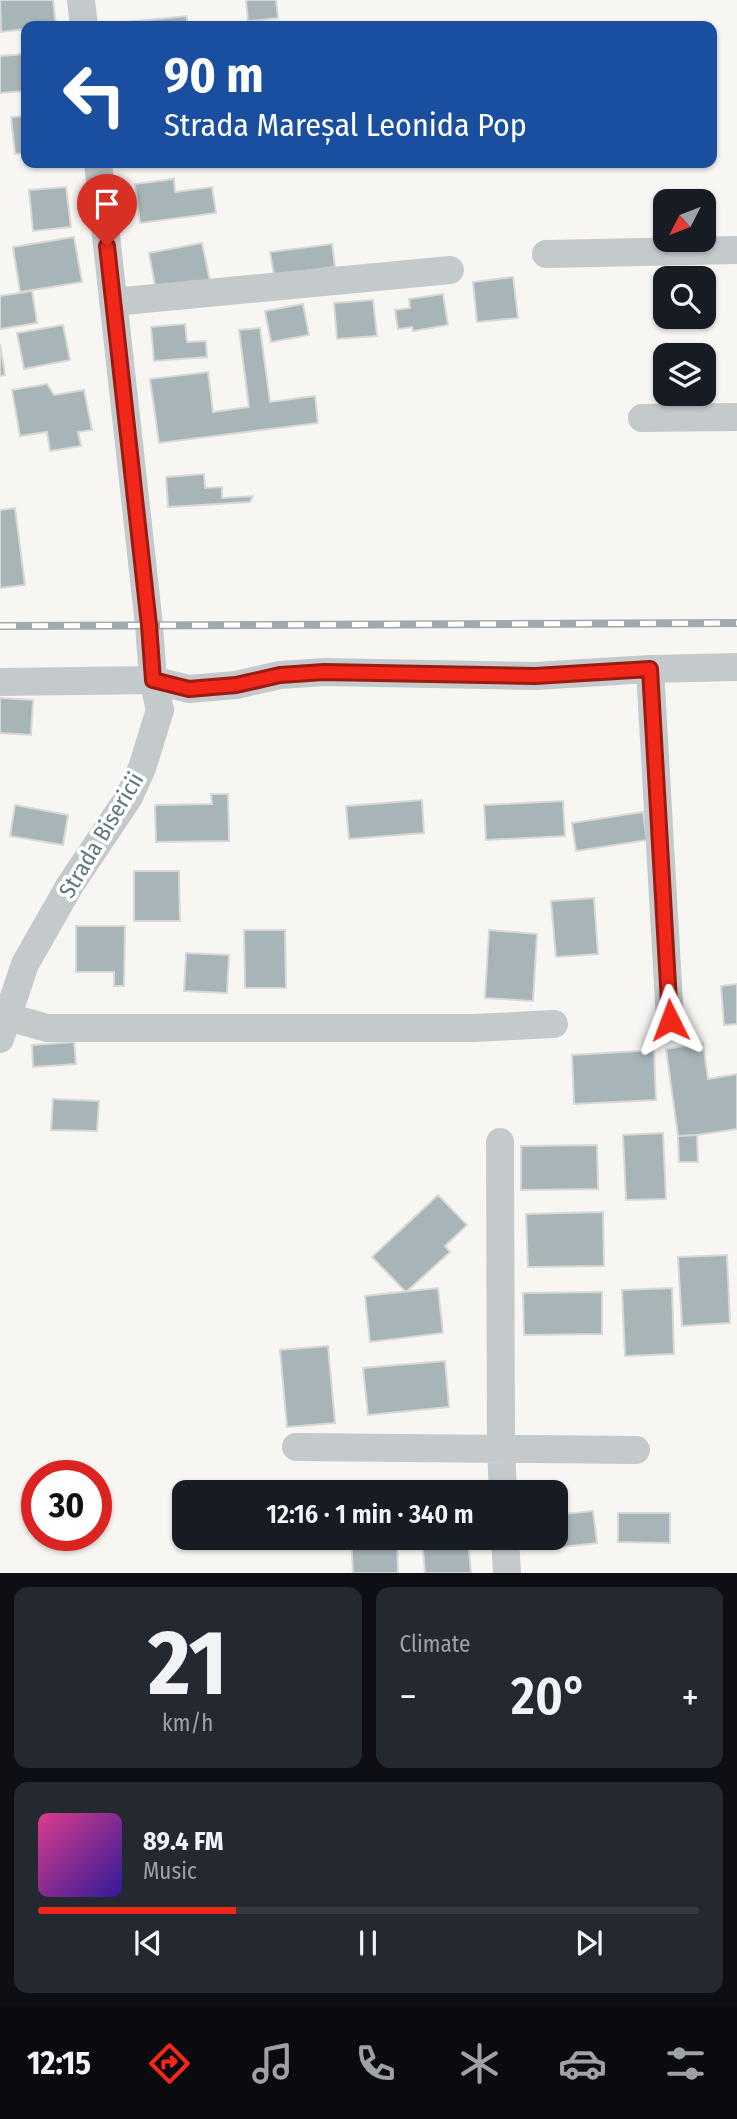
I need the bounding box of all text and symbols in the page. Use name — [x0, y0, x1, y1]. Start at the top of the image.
text: 90 m — [164, 46, 264, 105]
icon: left — [49, 49, 140, 140]
text: Strada Mareșal Leonida Pop — [164, 106, 527, 144]
pin — [77, 174, 137, 246]
icon: arrive — [88, 185, 126, 223]
north arrow — [653, 189, 716, 252]
map controls — [653, 189, 716, 406]
button: search — [653, 266, 716, 329]
button: layers — [653, 343, 716, 406]
street label: Strada Bisericii — [53, 767, 149, 903]
position arrow — [633, 983, 707, 1057]
speed limit sign: 30 — [21, 1460, 112, 1551]
text: 12:16 · 1 min · 340 m — [266, 1499, 474, 1530]
text: 21 — [148, 1609, 227, 1718]
text: Climate — [400, 1630, 470, 1658]
text: 20° — [511, 1665, 587, 1728]
text: − — [400, 1674, 417, 1720]
text: + — [682, 1674, 699, 1720]
text: km/h — [162, 1709, 213, 1737]
text: 89.4 FM — [143, 1826, 224, 1857]
text: Music — [143, 1857, 197, 1885]
icon: previous — [129, 1924, 167, 1962]
icon: pause — [349, 1924, 387, 1962]
icon: next — [570, 1924, 608, 1962]
icon: directions — [145, 2039, 194, 2088]
icon: music — [248, 2039, 297, 2088]
icon: phone — [351, 2039, 400, 2088]
icon: climate — [455, 2039, 504, 2088]
icon: car — [558, 2039, 607, 2088]
icon: filters — [661, 2039, 710, 2088]
text: 12:15 — [27, 2044, 91, 2082]

